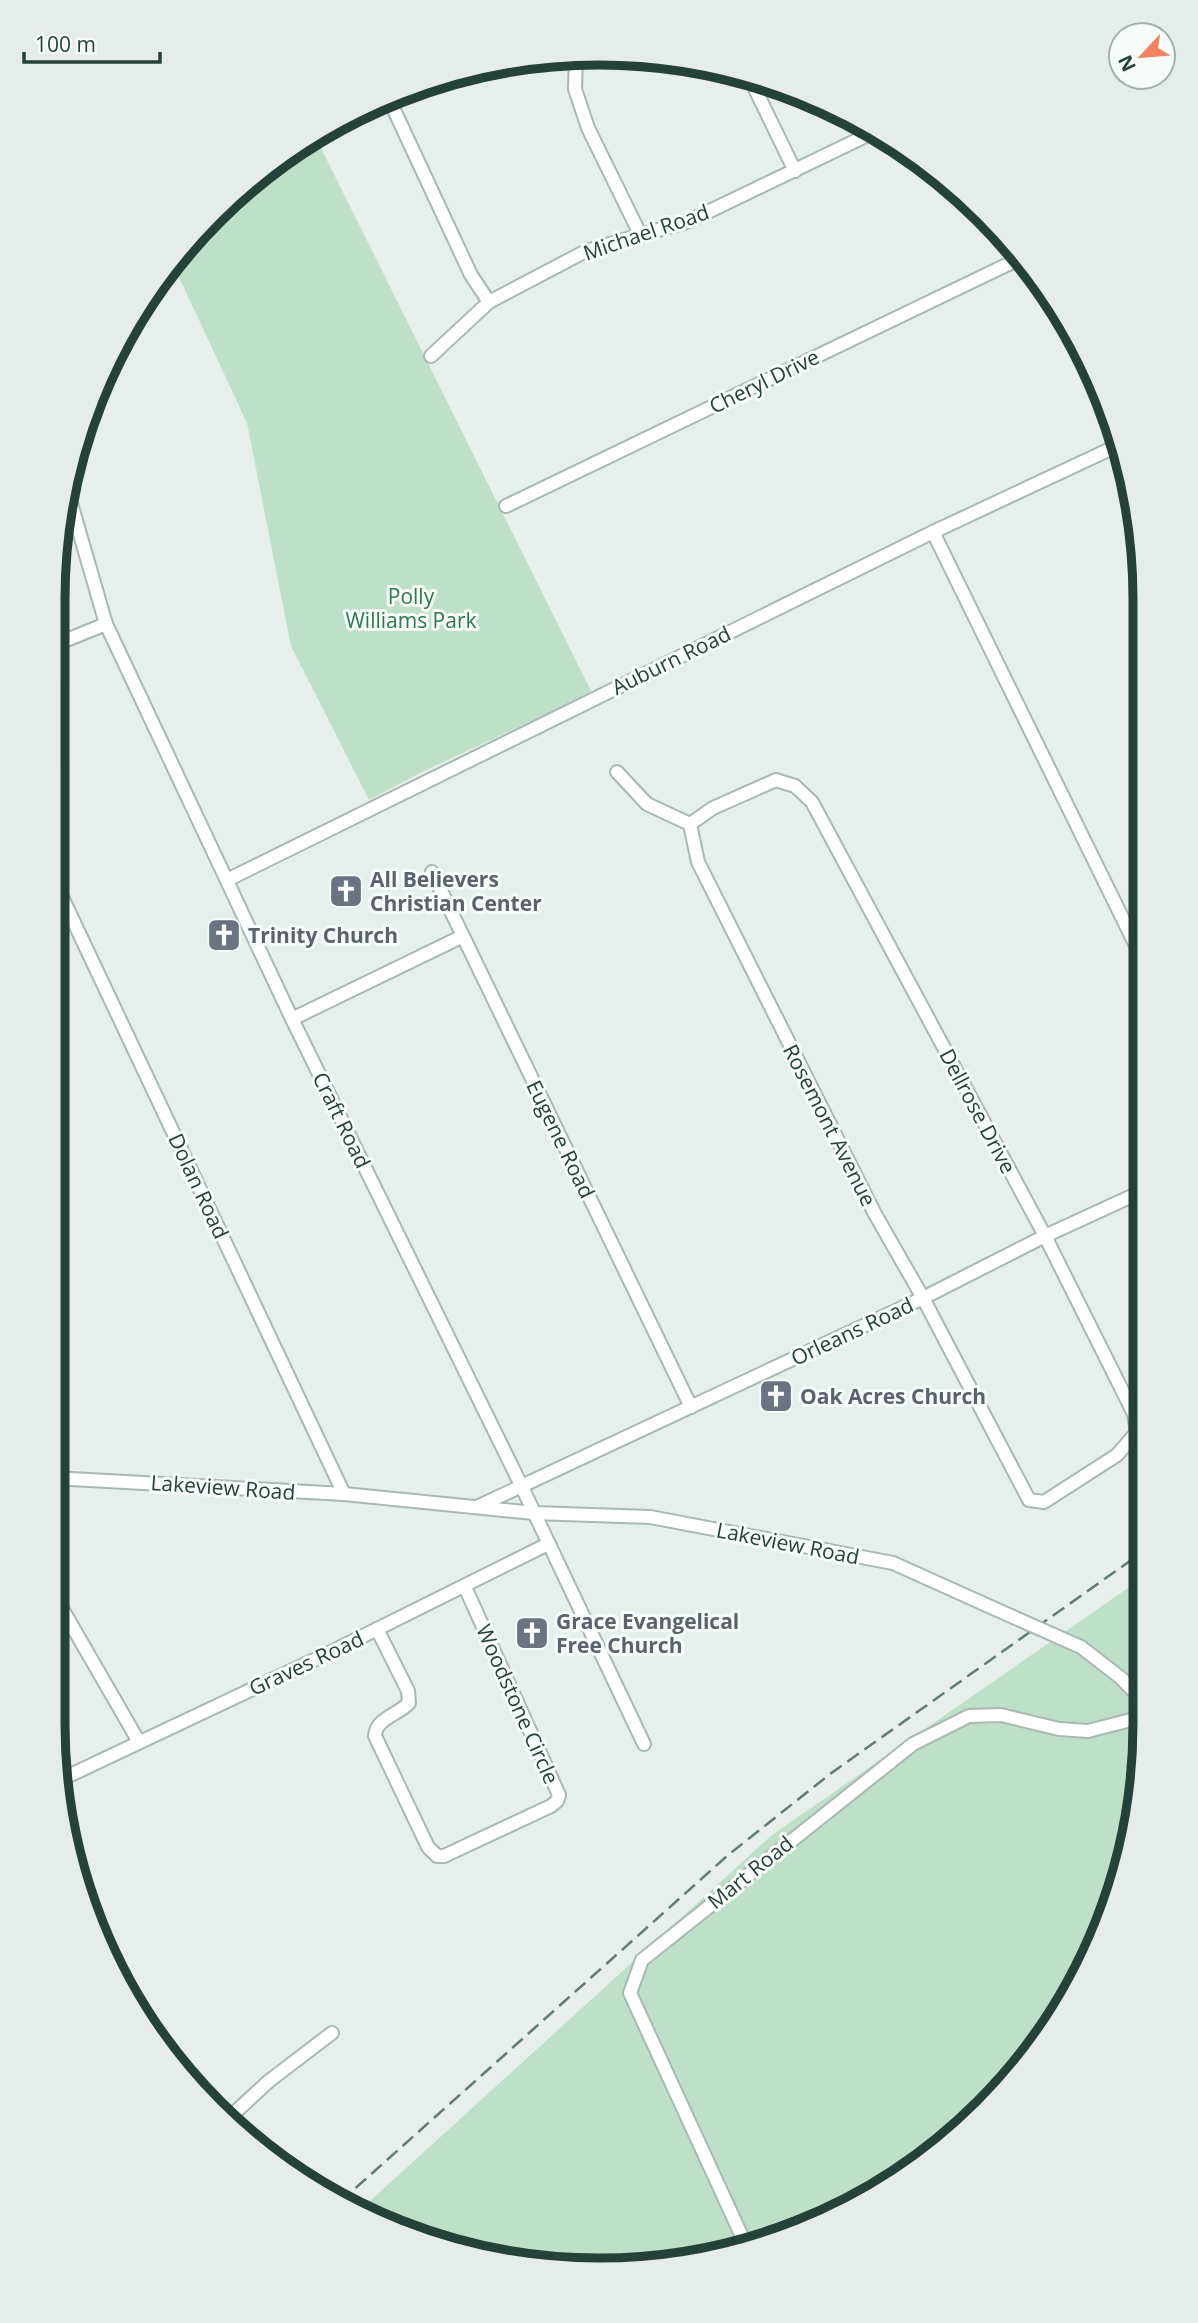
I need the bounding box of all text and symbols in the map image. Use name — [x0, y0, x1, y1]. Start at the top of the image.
scale bar — [24, 21, 161, 65]
north arrow — [1107, 21, 1177, 91]
text: 100 m — [35, 30, 96, 58]
text: N — [1112, 51, 1142, 76]
street label: Michael Road — [579, 197, 713, 267]
street label: Cheryl Drive — [704, 342, 824, 420]
park label: Polly Williams Park — [345, 582, 477, 634]
street label: Auburn Road — [607, 619, 735, 701]
place label: All Believers Christian Center — [370, 865, 542, 917]
church icon: All Believers Christian Center — [327, 872, 365, 910]
church icon: Trinity Church — [205, 916, 243, 954]
place label: Trinity Church — [248, 921, 398, 949]
street label: Rosemont Avenue — [777, 1039, 883, 1211]
street label: Dellrose Drive — [933, 1044, 1023, 1178]
street label: Craft Road — [307, 1067, 377, 1173]
street label: Eugene Road — [520, 1075, 602, 1203]
street label: Dolan Road — [162, 1129, 236, 1243]
street label: Orleans Road — [786, 1290, 918, 1372]
church icon: Oak Acres Church — [757, 1377, 795, 1415]
place label: Oak Acres Church — [800, 1382, 986, 1410]
street label: Lakeview Road — [150, 1468, 296, 1506]
street label: Lakeview Road — [714, 1515, 862, 1571]
place label: Grace Evangelical Free Church — [556, 1607, 739, 1659]
church icon: Grace Evangelical Free Church — [513, 1614, 551, 1652]
street label: Woodstone Circle — [470, 1620, 566, 1788]
street label: Graves Road — [244, 1624, 368, 1702]
street label: Mart Road — [701, 1829, 799, 1915]

